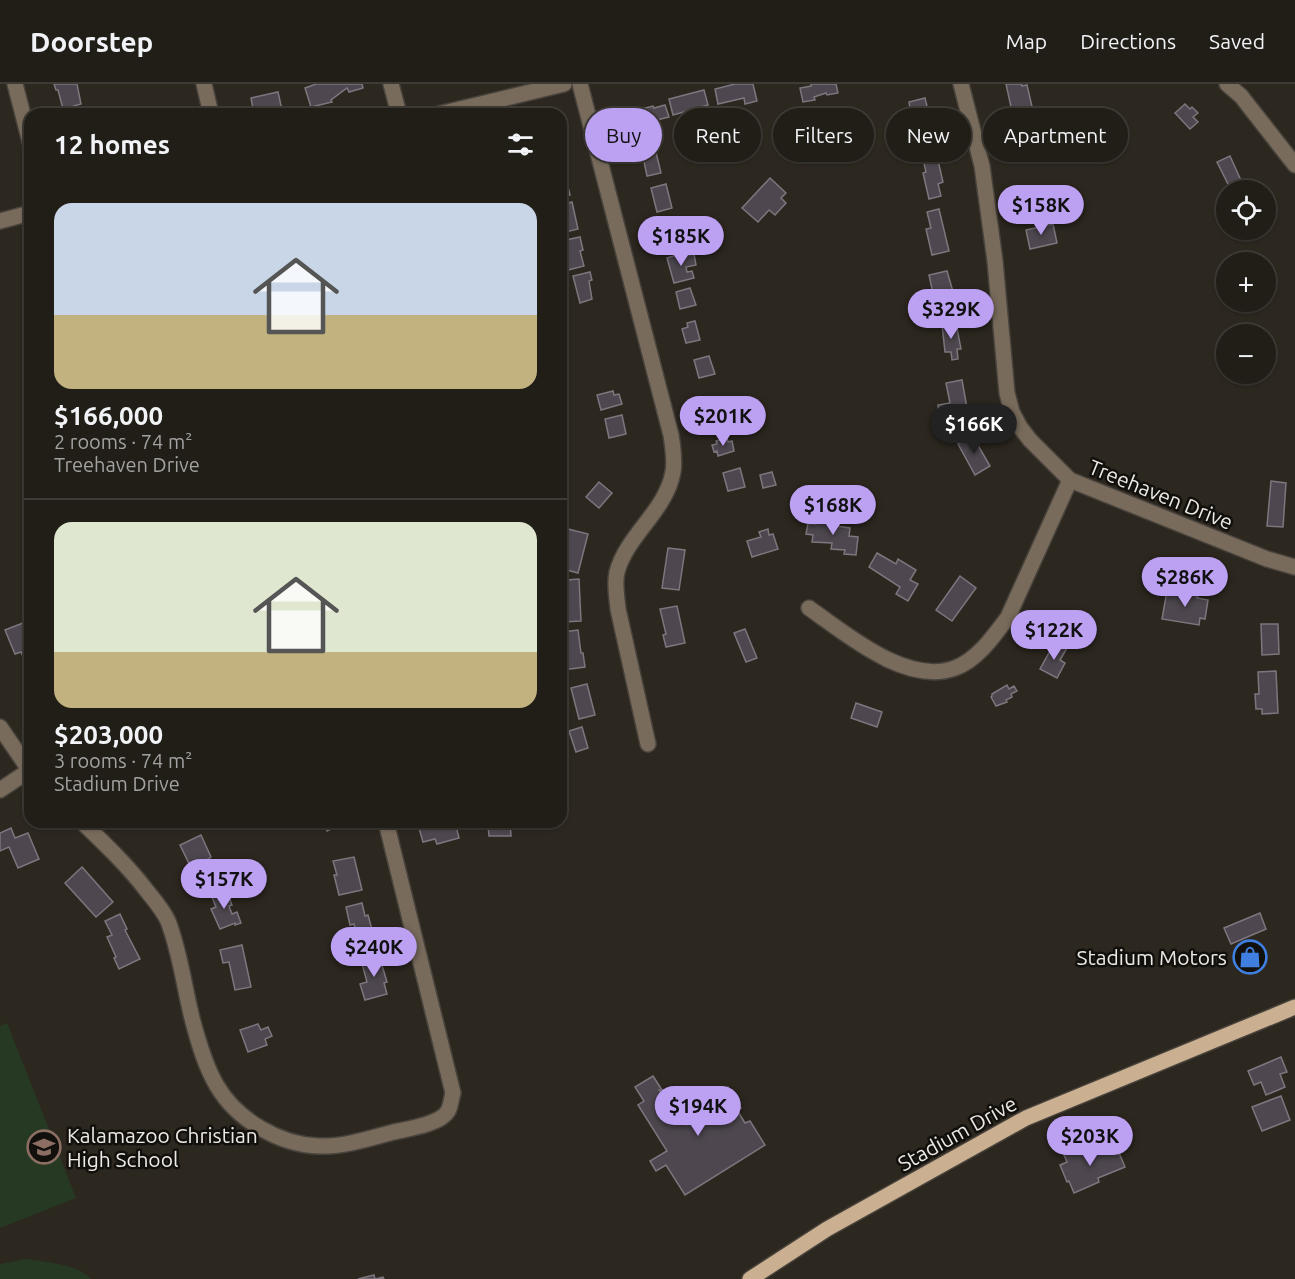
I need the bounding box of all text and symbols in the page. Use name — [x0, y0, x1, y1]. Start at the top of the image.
text: Doorstep — [30, 26, 153, 57]
text: Map — [1006, 29, 1047, 53]
text: Directions — [1080, 29, 1176, 53]
text: Saved — [1209, 29, 1265, 53]
chip: Buy — [585, 108, 662, 162]
chip: Rent — [674, 108, 761, 162]
chip: Filters — [773, 108, 874, 162]
chip: New — [886, 108, 971, 162]
chip: Apartment — [983, 108, 1128, 162]
icon: filters — [504, 128, 537, 161]
text: 12 homes — [54, 130, 170, 159]
map controls — [1216, 180, 1276, 384]
button: locate — [1216, 180, 1276, 240]
pin: $158K — [999, 185, 1083, 236]
text: $158K — [1012, 193, 1070, 216]
pin: $185K — [639, 216, 723, 267]
text: $185K — [652, 224, 710, 247]
icon: home — [242, 242, 350, 350]
button: + — [1216, 252, 1276, 312]
pin: $329K — [909, 289, 993, 340]
text: $329K — [922, 297, 980, 320]
button: − — [1216, 324, 1276, 384]
pin: $201K — [681, 396, 765, 447]
text: $166,000 — [54, 401, 163, 430]
text: $201K — [694, 404, 752, 427]
pin: $166K — [932, 404, 1016, 455]
text: $166K — [945, 412, 1003, 435]
text: 2 rooms · 74 m² — [54, 430, 192, 453]
text: Treehaven Drive — [54, 453, 200, 476]
street label: Treehaven Drive — [1086, 454, 1236, 534]
pin: $168K — [791, 485, 875, 536]
text: $168K — [804, 493, 862, 516]
pin: $286K — [1143, 557, 1227, 608]
icon: home — [242, 561, 350, 669]
text: $286K — [1156, 565, 1214, 588]
pin: $122K — [1012, 610, 1096, 661]
text: $122K — [1025, 618, 1083, 641]
text: $203,000 — [54, 720, 163, 749]
text: 3 rooms · 74 m² — [54, 749, 192, 772]
text: Stadium Drive — [54, 772, 180, 795]
pin: $157K — [182, 859, 266, 910]
text: $157K — [195, 867, 253, 890]
pin: $240K — [332, 927, 416, 978]
text: $240K — [345, 935, 403, 958]
shop icon: Stadium Motors — [1232, 939, 1268, 975]
place label: Stadium Motors — [1077, 945, 1227, 969]
pin: $194K — [656, 1086, 740, 1137]
street label: Stadium Drive — [893, 1091, 1021, 1175]
text: $194K — [669, 1094, 727, 1117]
pin: $203K — [1048, 1116, 1132, 1167]
place label: Kalamazoo Christian High School — [67, 1123, 258, 1171]
text: $203K — [1061, 1124, 1119, 1147]
school or university icon: Kalamazoo Christian High School — [26, 1129, 62, 1165]

